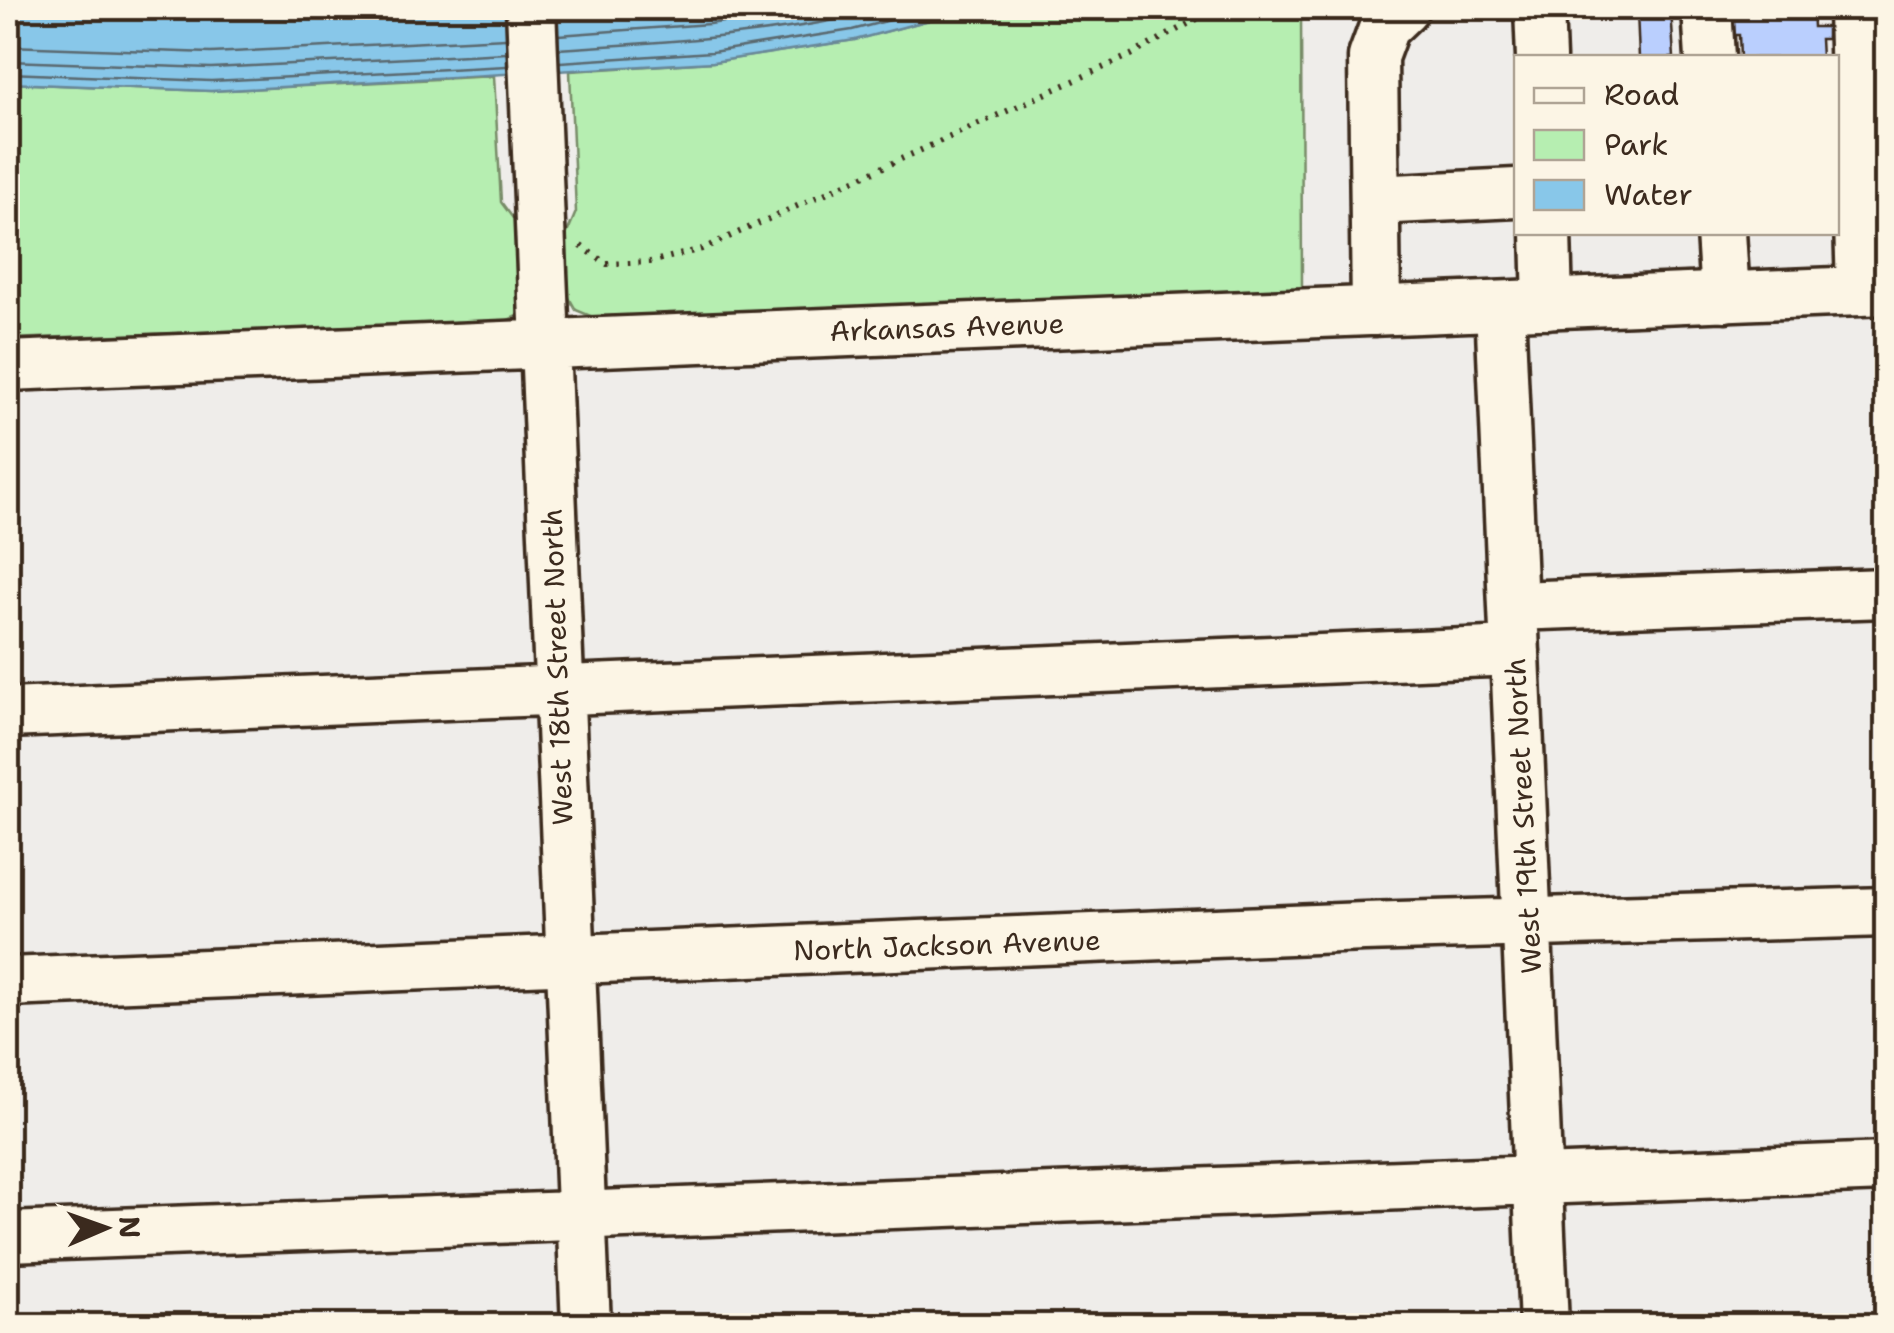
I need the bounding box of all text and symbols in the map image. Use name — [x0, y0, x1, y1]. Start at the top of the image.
legend — [1514, 55, 1839, 235]
text: Road — [1604, 74, 1679, 115]
text: Park — [1604, 124, 1668, 165]
text: Water — [1604, 174, 1693, 215]
street label: Arkansas Avenue — [829, 304, 1065, 350]
street label: West 18th Street North — [532, 508, 582, 826]
street label: West 19th Street North — [1496, 657, 1550, 975]
street label: North Jackson Avenue — [793, 921, 1101, 969]
north arrow — [55, 1178, 155, 1278]
text: N — [111, 1215, 149, 1239]

